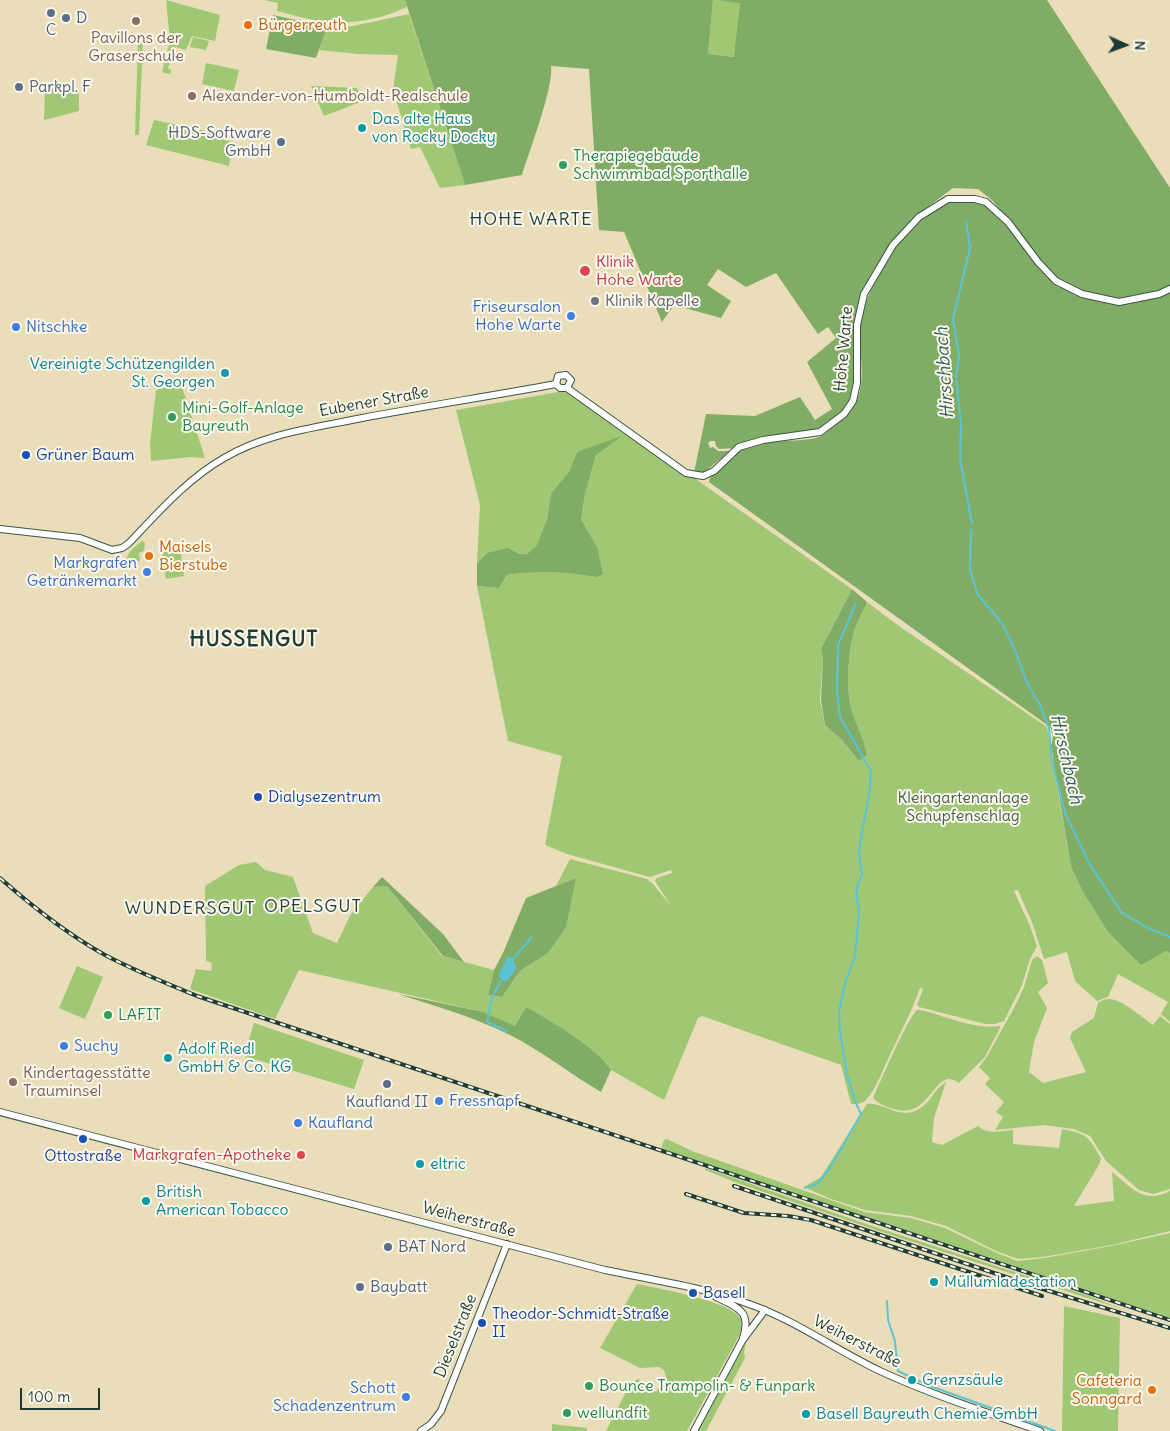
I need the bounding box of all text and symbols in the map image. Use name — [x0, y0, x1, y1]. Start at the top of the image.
marker: C — [45, 7, 57, 19]
place label: D — [76, 8, 87, 28]
marker: D — [60, 12, 72, 24]
marker: Pavillons der Graserschule — [130, 15, 142, 27]
place label: Bürgerreuth — [258, 15, 347, 35]
marker: Bürgerreuth — [242, 19, 254, 31]
place label: C — [46, 20, 56, 40]
north arrow — [1100, 20, 1150, 70]
place label: Pavillons der Graserschule — [88, 28, 184, 66]
text: N — [1131, 40, 1149, 51]
place label: Parkpl. F — [29, 77, 91, 97]
marker: Parkpl. F — [13, 81, 25, 93]
place label: Alexander-von-Humboldt-Realschule — [202, 86, 468, 106]
marker: Alexander-von-Humboldt-Realschule — [186, 90, 198, 102]
place label: Das alte Haus von Rocky Docky — [372, 109, 496, 147]
marker: Das alte Haus von Rocky Docky — [356, 122, 368, 134]
place label: HDS-Software GmbH — [168, 123, 271, 161]
marker: HDS-Software GmbH — [275, 136, 287, 148]
place label: Therapiegebäude Schwimmbad Sporthalle — [573, 146, 748, 184]
marker: Therapiegebäude Schwimmbad Sporthalle — [557, 159, 569, 171]
district label: HOHE WARTE — [468, 209, 594, 231]
place label: Klinik Hohe Warte — [596, 252, 682, 290]
marker: Klinik Hohe Warte — [578, 264, 592, 278]
place label: Klinik Kapelle — [605, 291, 699, 311]
marker: Klinik Kapelle — [589, 295, 601, 307]
place label: Friseursalon Hohe Warte — [472, 297, 561, 335]
street label: Hohe Warte — [831, 305, 857, 393]
marker: Friseursalon Hohe Warte — [565, 310, 577, 322]
place label: Nitschke — [26, 317, 87, 337]
marker: Nitschke — [10, 321, 22, 333]
water label: Hirschbach — [931, 327, 959, 419]
place label: Vereinigte Schützengilden St. Georgen — [30, 354, 215, 392]
marker: Vereinigte Schützengilden St. Georgen — [219, 367, 231, 379]
street label: Eubener Straße — [318, 383, 430, 421]
place label: Mini-Golf-Anlage Bayreuth — [182, 398, 304, 436]
marker: Mini-Golf-Anlage Bayreuth — [166, 411, 178, 423]
place label: Grüner Baum — [36, 445, 135, 465]
marker: Grüner Baum — [20, 449, 32, 461]
place label: Maisels Bierstube — [159, 537, 228, 575]
marker: Maisels Bierstube — [143, 550, 155, 562]
place label: Markgrafen Getränkemarkt — [27, 553, 137, 591]
marker: Markgrafen Getränkemarkt — [141, 566, 153, 578]
district label: HUSSENGUT — [188, 627, 320, 653]
water label: Hirschbach — [1045, 712, 1087, 806]
place label: Dialysezentrum — [268, 787, 381, 807]
park label: Kleingartenanlage Schupfenschlag — [897, 788, 1029, 826]
marker: Dialysezentrum — [252, 791, 264, 803]
district label: OPELSGUT — [263, 896, 363, 918]
district label: WUNDERSGUT — [123, 898, 257, 920]
place label: LAFIT — [118, 1005, 161, 1025]
marker: LAFIT — [102, 1009, 114, 1021]
place label: Suchy — [74, 1036, 119, 1056]
place label: Adolf Riedl GmbH & Co. KG — [178, 1039, 291, 1077]
marker: Suchy — [58, 1040, 70, 1052]
marker: Adolf Riedl GmbH & Co. KG — [162, 1052, 174, 1064]
place label: Kindertagesstätte Trauminsel — [23, 1063, 151, 1101]
marker: Kindertagesstätte Trauminsel — [7, 1076, 19, 1088]
marker: Kaufland II — [381, 1078, 393, 1090]
place label: Fressnapf — [449, 1091, 519, 1111]
place label: Kaufland II — [346, 1092, 428, 1112]
marker: Fressnapf — [433, 1095, 445, 1107]
place label: Kaufland — [308, 1113, 373, 1133]
marker: Kaufland — [292, 1117, 304, 1129]
marker: Ottostraße — [77, 1133, 89, 1145]
place label: Markgrafen-Apotheke — [132, 1145, 291, 1165]
place label: Ottostraße — [44, 1146, 122, 1166]
marker: Markgrafen-Apotheke — [295, 1149, 307, 1161]
place label: eltric — [430, 1154, 466, 1174]
marker: eltric — [414, 1158, 426, 1170]
place label: British American Tobacco — [156, 1182, 288, 1220]
marker: British American Tobacco — [140, 1195, 152, 1207]
street label: Weiherstraße — [420, 1198, 518, 1242]
place label: BAT Nord — [398, 1237, 466, 1257]
marker: BAT Nord — [382, 1241, 394, 1253]
place label: Müllumladestation — [944, 1272, 1076, 1292]
marker: Müllumladestation — [928, 1276, 940, 1288]
place label: Baybatt — [370, 1277, 427, 1297]
marker: Baybatt — [354, 1281, 366, 1293]
place label: Basell — [703, 1283, 746, 1303]
marker: Basell — [687, 1287, 699, 1299]
street label: Dieselstraße — [431, 1291, 481, 1381]
place label: Theodor-Schmidt-Straße II — [492, 1304, 669, 1342]
street label: Weiherstraße — [810, 1312, 904, 1372]
marker: Theodor-Schmidt-Straße II — [476, 1317, 488, 1329]
place label: Grenzsäule — [922, 1370, 1003, 1390]
place label: Cafeteria Sonngard — [1072, 1371, 1142, 1409]
marker: Grenzsäule — [906, 1374, 918, 1386]
place label: Bounce Trampolin- & Funpark — [599, 1376, 815, 1396]
scale bar — [22, 1378, 102, 1410]
place label: Schott Schadenzentrum — [273, 1378, 396, 1416]
marker: Bounce Trampolin- & Funpark — [583, 1380, 595, 1392]
marker: Cafeteria Sonngard — [1146, 1384, 1158, 1396]
text: 100 m — [28, 1387, 70, 1406]
marker: Schott Schadenzentrum — [400, 1391, 412, 1403]
place label: wellundfit — [577, 1403, 648, 1423]
place label: Basell Bayreuth Chemie GmbH — [816, 1404, 1038, 1424]
marker: wellundfit — [561, 1407, 573, 1419]
marker: Basell Bayreuth Chemie GmbH — [800, 1408, 812, 1420]

